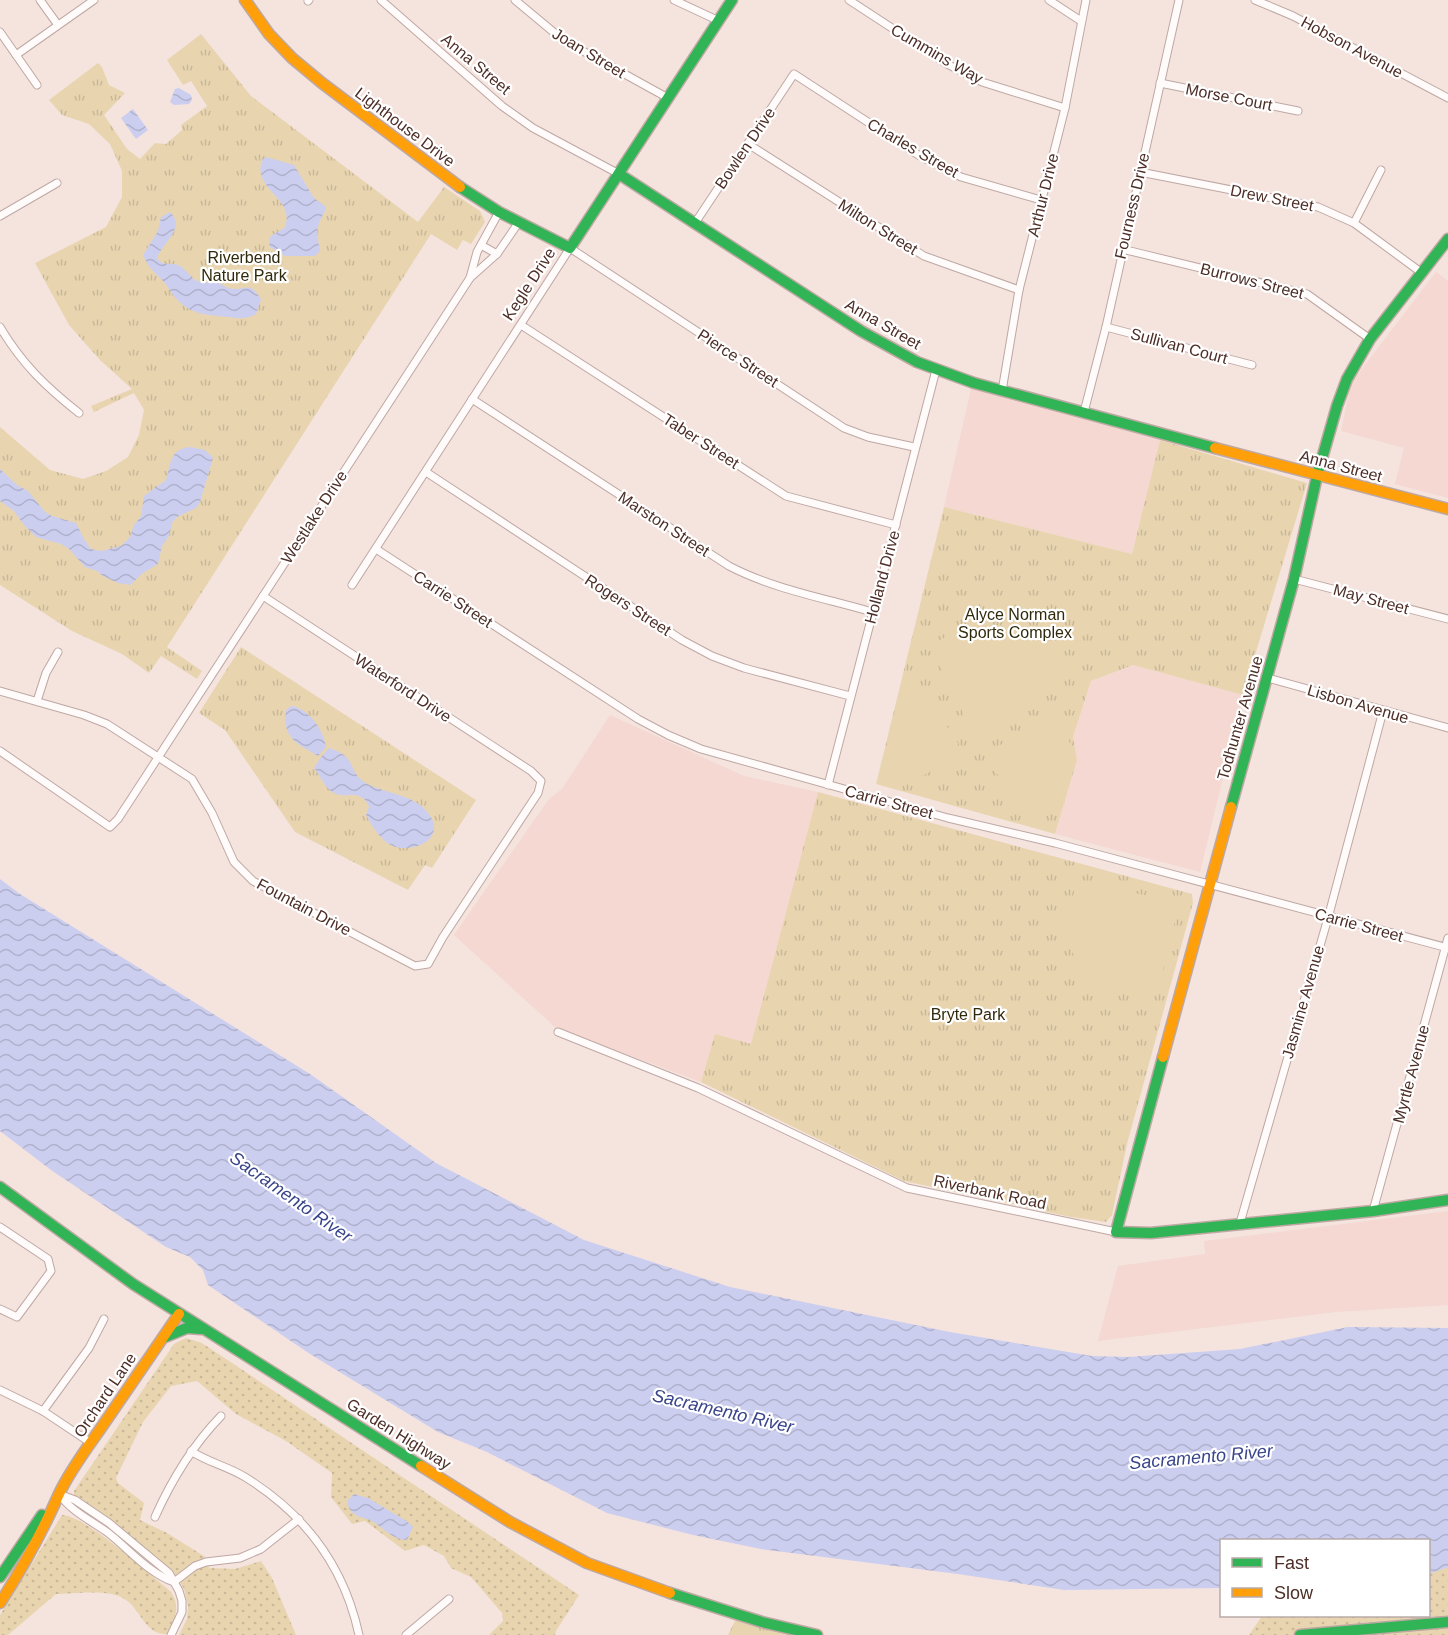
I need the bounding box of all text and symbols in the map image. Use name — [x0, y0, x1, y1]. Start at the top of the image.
street label: Hobson Avenue — [1298, 13, 1406, 81]
street label: Cummins Way — [888, 21, 986, 87]
street label: Joan Street — [550, 25, 629, 82]
street label: Anna Street — [438, 30, 514, 98]
street label: Morse Court — [1184, 80, 1274, 114]
street label: Lighthouse Drive — [352, 84, 458, 170]
street label: Bowlen Drive — [712, 104, 778, 192]
street label: Charles Street — [864, 115, 962, 181]
street label: Arthur Drive — [1024, 151, 1062, 238]
street label: Fourness Drive — [1112, 151, 1153, 261]
street label: Drew Street — [1229, 182, 1316, 215]
street label: Milton Street — [835, 196, 921, 258]
street label: Kegle Drive — [499, 245, 559, 323]
park label: Riverbend Nature Park — [201, 249, 288, 284]
street label: Burrows Street — [1199, 260, 1306, 302]
street label: Anna Street — [842, 296, 924, 353]
street label: Sullivan Court — [1129, 325, 1230, 367]
street label: Pierce Street — [695, 326, 782, 391]
street label: Taber Street — [660, 410, 743, 472]
street label: Anna Street — [1298, 447, 1385, 485]
street label: Westlake Drive — [278, 467, 350, 567]
street label: Marston Street — [615, 488, 713, 560]
street label: Holland Drive — [861, 528, 903, 626]
street label: Carrie Street — [410, 567, 496, 631]
street label: Rogers Street — [582, 571, 674, 639]
street label: May Street — [1331, 581, 1411, 617]
park label: Alyce Norman Sports Complex — [958, 606, 1072, 641]
street label: Waterford Drive — [352, 651, 454, 726]
street label: Todhunter Avenue — [1214, 654, 1266, 782]
street label: Lisbon Avenue — [1305, 681, 1411, 727]
street label: Carrie Street — [843, 782, 936, 822]
street label: Fountain Drive — [254, 875, 354, 939]
street label: Carrie Street — [1313, 905, 1406, 945]
street label: Jasmine Avenue — [1279, 943, 1327, 1061]
park label: Bryte Park — [931, 1006, 1006, 1023]
street label: Myrtle Avenue — [1390, 1023, 1432, 1125]
water label: Sacramento River — [226, 1147, 357, 1247]
street label: Riverbank Road — [932, 1172, 1048, 1212]
street label: Orchard Lane — [71, 1350, 139, 1440]
water label: Sacramento River — [651, 1385, 796, 1437]
street label: Garden Highway — [344, 1395, 454, 1473]
water label: Sacramento River — [1128, 1441, 1275, 1473]
legend — [1220, 1539, 1430, 1617]
text: Fast — [1274, 1553, 1309, 1573]
text: Slow — [1274, 1583, 1314, 1603]

